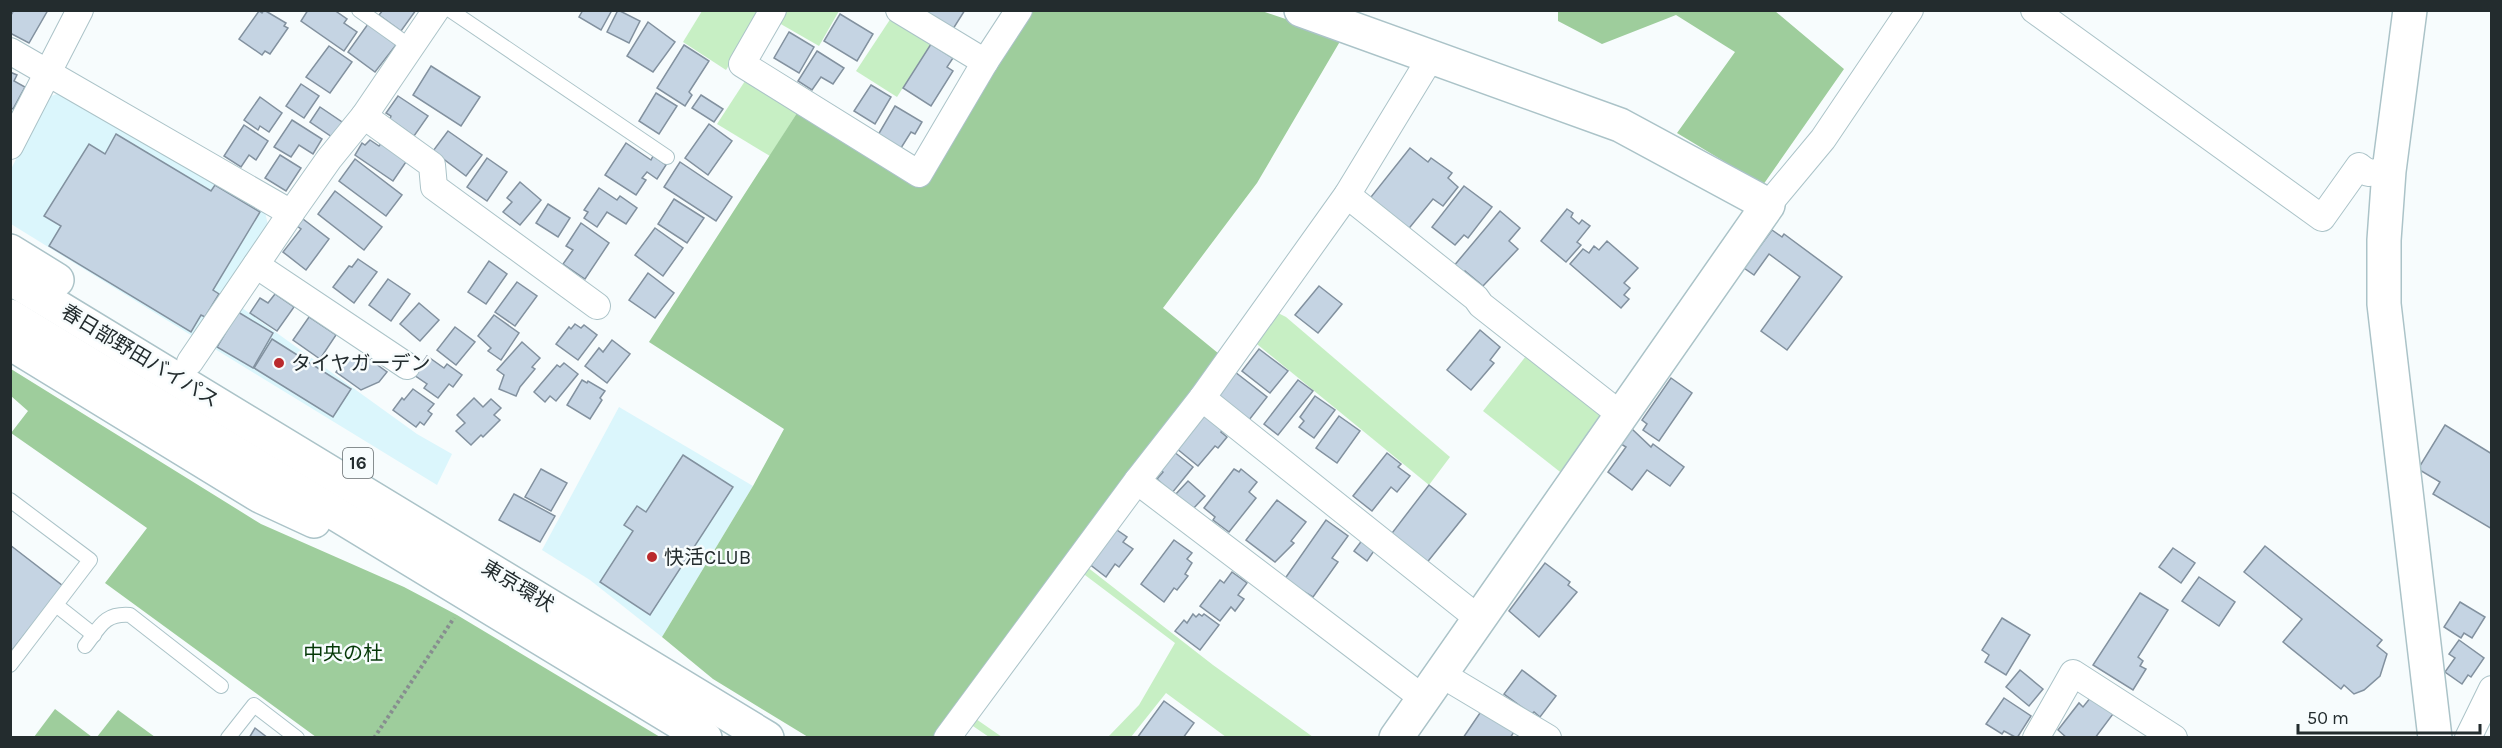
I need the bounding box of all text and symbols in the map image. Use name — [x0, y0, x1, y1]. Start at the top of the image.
street label: 春日部野田バイパス — [57, 300, 223, 412]
place label: タイヤガーデン — [291, 352, 430, 375]
marker: タイヤガーデン — [272, 356, 286, 370]
road number: 16 — [343, 448, 373, 478]
place label: 快活CLUB — [664, 546, 751, 569]
marker: 快活CLUB — [645, 550, 659, 564]
street label: 東京環状 — [478, 556, 558, 616]
park label: 中央の杜 — [303, 642, 383, 665]
scale bar — [2298, 697, 2480, 735]
text: 50 m — [2307, 707, 2349, 729]

